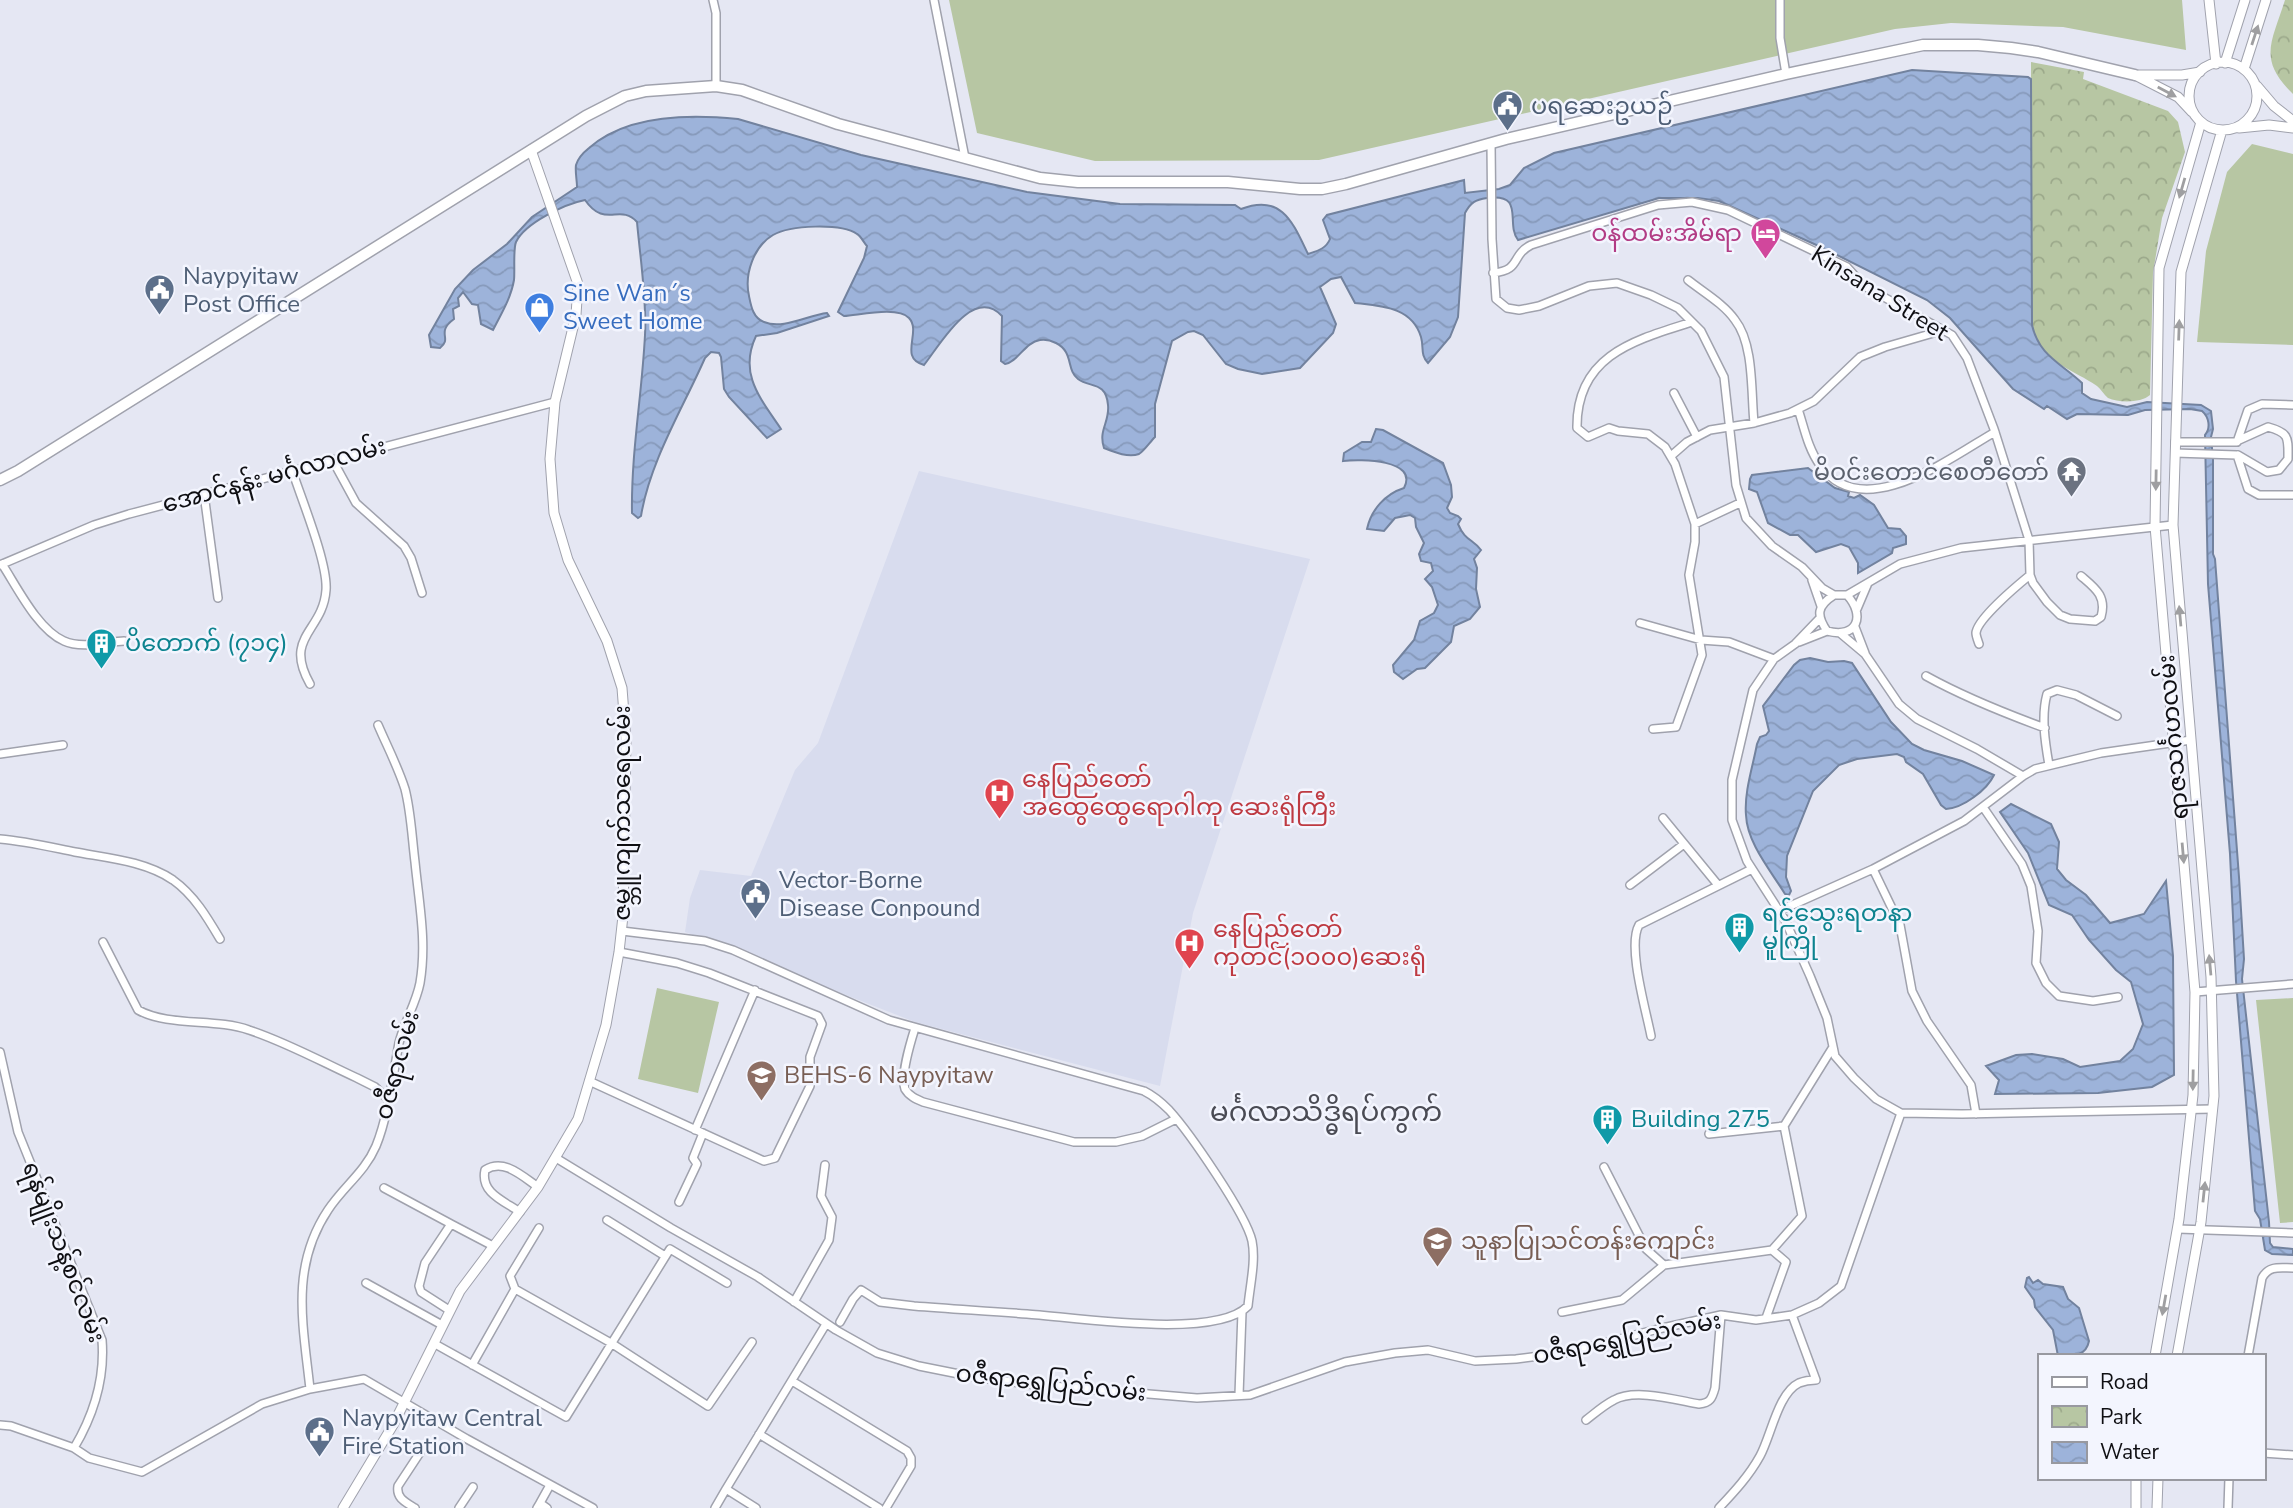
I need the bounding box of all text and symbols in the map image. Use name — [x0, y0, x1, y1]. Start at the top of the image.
one-way arrow — [2250, 24, 2260, 45]
one-way arrow — [2157, 86, 2177, 98]
public building icon: ပရဆေးဥယဉ် — [1491, 89, 1525, 133]
place label: ပရဆေးဥယဉ် — [1531, 90, 1673, 125]
one-way arrow — [2177, 177, 2187, 198]
hotel icon: ဝန်ထမ်းအိမ်ရာ — [1748, 216, 1782, 260]
place label: ဝန်ထမ်းအိမ်ရာ — [1591, 217, 1742, 252]
street label: Kinsana Street — [1805, 238, 1955, 348]
place label: Naypyitaw Post Office — [183, 260, 300, 320]
public building icon: Naypyitaw Post Office — [143, 273, 177, 317]
place label: Sine Wan´s Sweet Home — [563, 277, 703, 337]
shop icon: Sine Wan´s Sweet Home — [523, 290, 557, 334]
one-way arrow — [2173, 319, 2184, 341]
street label: အောင်နန်း မင်္ဂလာလမ်း — [158, 430, 390, 523]
temple icon: မိဝင်းတောင်စေတီတော် — [2055, 455, 2089, 499]
place label: မိဝင်းတောင်စေတီတော် — [1814, 456, 2049, 488]
one-way arrow — [2150, 469, 2162, 491]
one-way arrow — [2175, 605, 2186, 627]
building icon: ပိတောက် (၇၁၄) — [85, 626, 119, 670]
place label: ပိတောက် (၇၁၄) — [125, 627, 288, 662]
street label: ရာဇသင်္ဂဟလမ်း — [2150, 653, 2199, 821]
street label: ဇမ္ဘူကျက်သရေလမ်း — [606, 705, 641, 921]
place label: နေပြည်တော် အထွေထွေရောဂါကု ဆေးရုံကြီး — [1022, 763, 1336, 826]
hospital icon: နေပြည်တော် အထွေထွေရောဂါကု ဆေးရုံကြီး — [982, 776, 1016, 820]
one-way arrow — [2178, 842, 2189, 864]
place label: Vector-Borne Disease Conpound — [778, 864, 981, 924]
public building icon: Vector-Borne Disease Conpound — [739, 877, 773, 921]
place label: ရင်သွေးရတနာ မူကြို — [1762, 897, 1912, 960]
building icon: ရင်သွေးရတနာ မူကြို — [1722, 910, 1756, 954]
place label: နေပြည်တော် ကုတင်(၁၀၀၀)ဆေးရုံ — [1213, 913, 1426, 976]
hospital icon: နေပြည်တော် ကုတင်(၁၀၀၀)ဆေးရုံ — [1173, 926, 1207, 970]
one-way arrow — [2204, 954, 2215, 976]
street label: ဝဇီရာလမ်း — [367, 1007, 430, 1124]
school or university icon: BEHS-6 Naypyitaw — [744, 1058, 778, 1102]
place label: BEHS-6 Naypyitaw — [784, 1059, 994, 1091]
one-way arrow — [2187, 1069, 2199, 1091]
district label: မင်္ဂလာသိဒ္ဓိရပ်ကွက် — [1210, 1093, 1442, 1135]
building icon: Building 275 — [1591, 1102, 1625, 1146]
place label: Building 275 — [1631, 1103, 1770, 1135]
street label: ရန်မျိုးသန့်စင်လမ်း — [12, 1157, 113, 1348]
one-way arrow — [2199, 1181, 2210, 1203]
school or university icon: သူနာပြုသင်တန်းကျောင်း — [1421, 1224, 1455, 1268]
place label: သူနာပြုသင်တန်းကျောင်း — [1461, 1225, 1715, 1260]
one-way arrow — [2158, 1294, 2169, 1316]
street label: ဝဇီရာရွှေပြည်လမ်း — [1530, 1304, 1725, 1375]
legend — [2038, 1354, 2265, 1480]
street label: ဝဇီရာရွှေပြည်လမ်း — [954, 1357, 1148, 1412]
text: Road — [2100, 1368, 2149, 1396]
place label: Naypyitaw Central Fire Station — [342, 1402, 542, 1462]
text: Park — [2100, 1403, 2142, 1431]
public building icon: Naypyitaw Central Fire Station — [302, 1415, 336, 1459]
text: Water — [2100, 1438, 2159, 1466]

